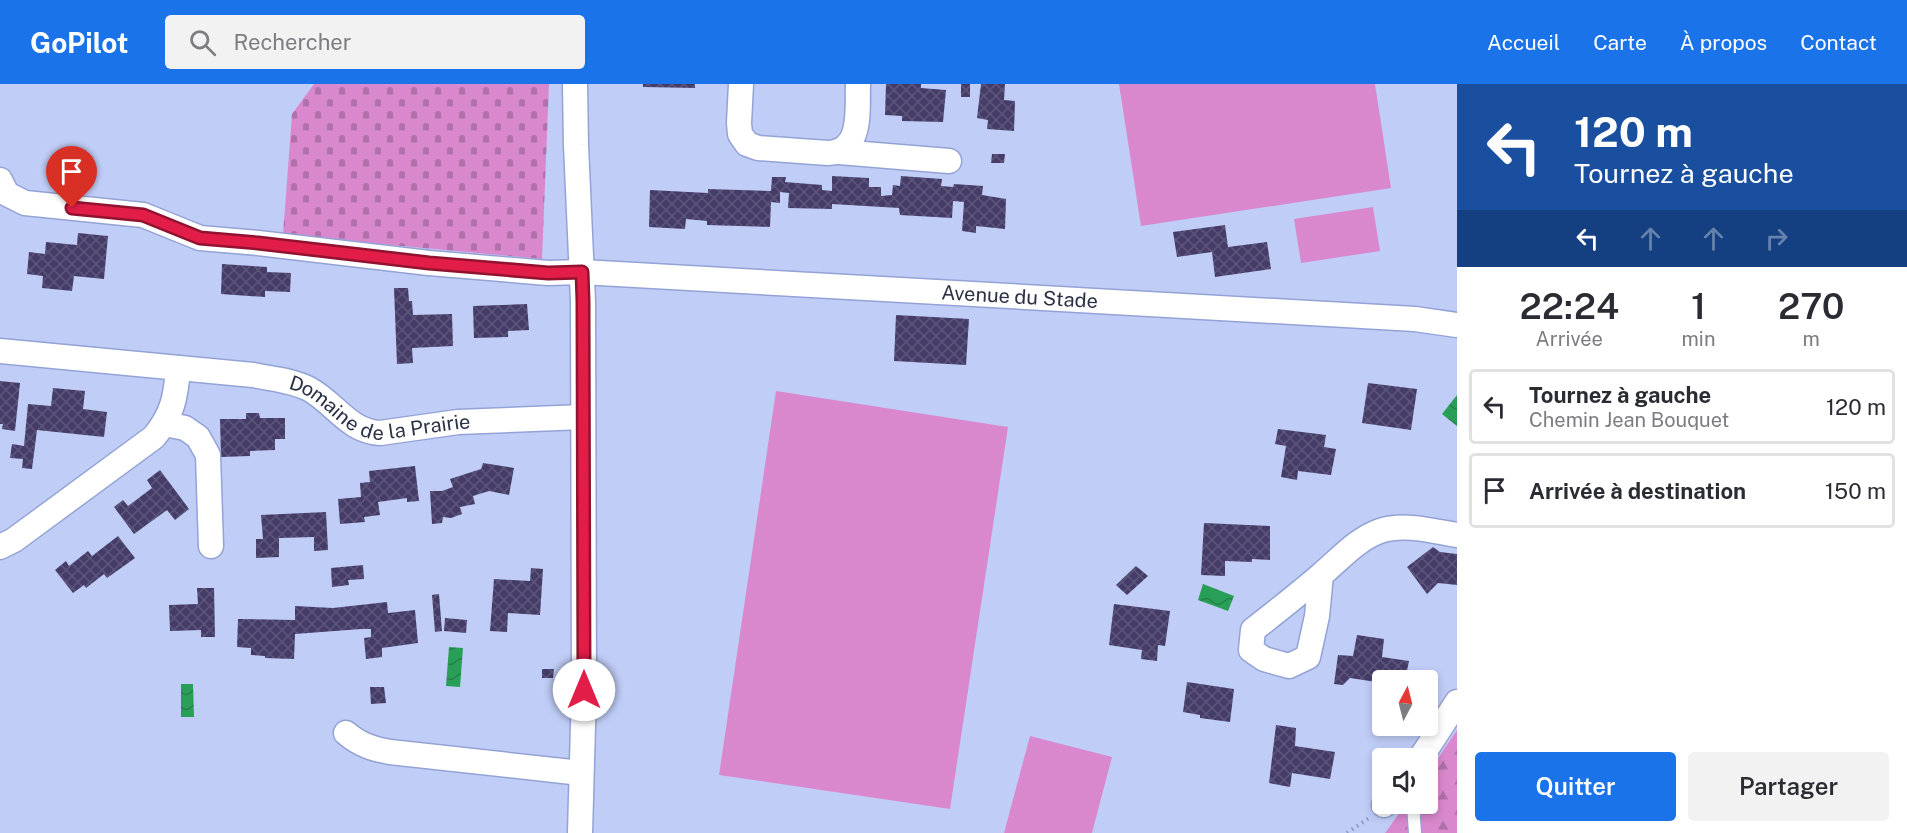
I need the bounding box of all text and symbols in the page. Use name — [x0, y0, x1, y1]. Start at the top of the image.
search box — [165, 15, 585, 69]
text: GoPilot — [30, 26, 129, 59]
icon: search — [186, 26, 219, 59]
text: Rechercher — [234, 29, 351, 55]
text: Accueil — [1487, 30, 1560, 55]
text: Carte — [1593, 30, 1647, 55]
text: À propos — [1680, 30, 1767, 55]
text: Contact — [1800, 30, 1877, 55]
text: 120 m — [1574, 107, 1693, 156]
icon: left — [1475, 108, 1553, 186]
pin — [46, 146, 97, 208]
icon: arrive — [55, 155, 88, 188]
text: Tournez à gauche — [1574, 157, 1794, 189]
icon: left — [1571, 222, 1604, 255]
icon: ahead — [1634, 222, 1667, 255]
icon: ahead — [1697, 222, 1730, 255]
icon: right — [1760, 222, 1793, 255]
street label: Avenue du Stade — [941, 280, 1099, 313]
text: 22:24 — [1520, 285, 1619, 327]
text: 1 — [1691, 285, 1706, 327]
text: 270 — [1778, 285, 1845, 327]
text: Arrivée — [1536, 327, 1603, 351]
text: min — [1682, 327, 1715, 351]
text: m — [1803, 327, 1820, 351]
street label: Domaine de la Prairie — [286, 370, 471, 445]
text: Tournez à gauche — [1529, 382, 1711, 408]
icon: left — [1478, 390, 1511, 423]
text: 120 m — [1826, 394, 1886, 420]
text: Chemin Jean Bouquet — [1529, 408, 1729, 432]
icon: arrive — [1478, 474, 1511, 507]
text: Arrivée à destination — [1529, 478, 1746, 504]
text: 150 m — [1825, 478, 1886, 504]
position arrow — [552, 658, 616, 722]
north arrow — [1372, 670, 1438, 736]
map controls — [1372, 670, 1438, 814]
button: sound — [1372, 748, 1438, 814]
button: Quitter — [1475, 752, 1676, 821]
button: Partager — [1688, 752, 1889, 821]

